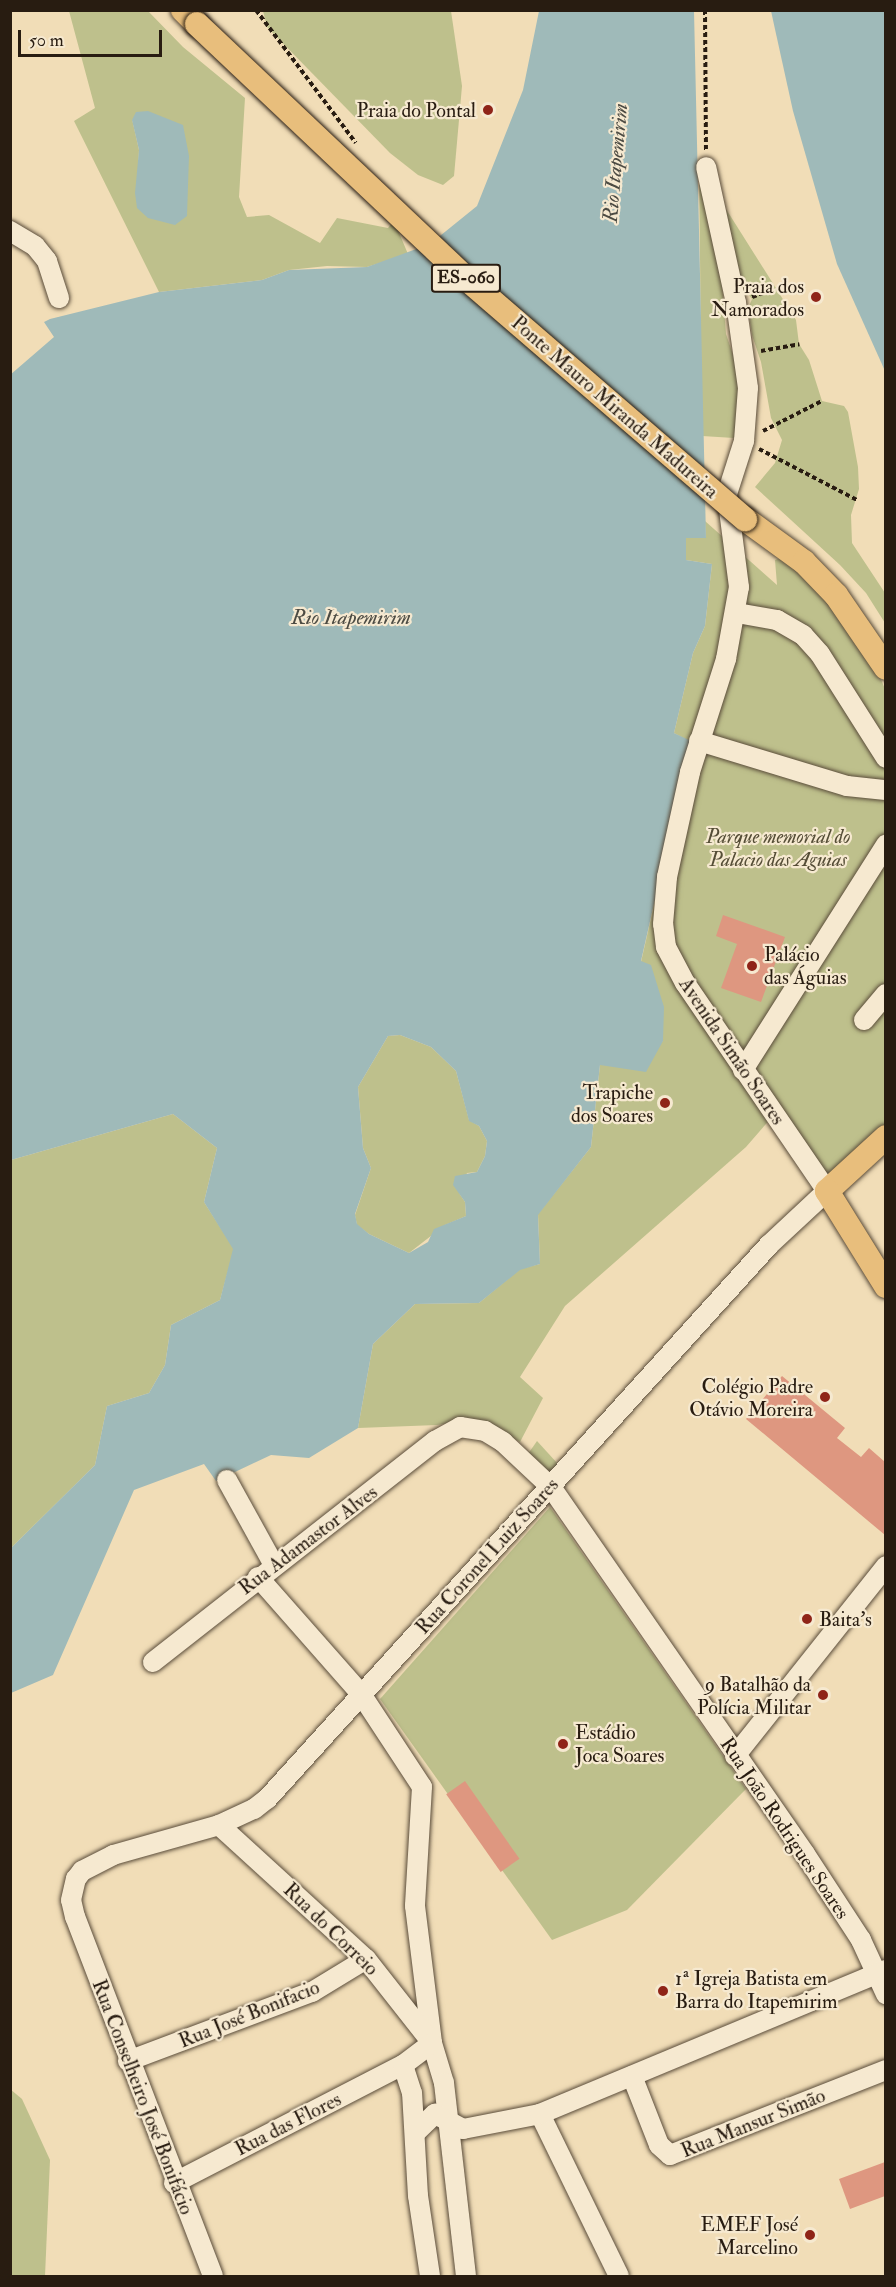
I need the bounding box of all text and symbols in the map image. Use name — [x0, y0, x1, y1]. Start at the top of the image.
scale bar — [21, 18, 165, 56]
text: 50 m — [29, 29, 64, 52]
place label: Praia do Pontal — [357, 98, 476, 122]
water label: Rio Itapemirim — [598, 102, 634, 224]
marker: Praia do Pontal — [481, 103, 495, 117]
road number: ES-060 — [430, 263, 502, 293]
place label: Praia dos Namorados — [711, 274, 804, 321]
marker: Praia dos Namorados — [809, 290, 823, 304]
street label: Ponte Mauro Miranda Madureira — [507, 311, 723, 503]
water label: Rio Itapemirim — [291, 605, 411, 631]
park label: Parque memorial do Palacio das Aguias — [706, 824, 850, 871]
place label: Palácio das Águias — [764, 942, 847, 989]
marker: Palácio das Águias — [745, 959, 759, 973]
street label: Avenida Simão Soares — [674, 973, 790, 1129]
place label: Trapiche dos Soares — [571, 1080, 653, 1127]
marker: Trapiche dos Soares — [658, 1096, 672, 1110]
place label: Colégio Padre Otávio Moreira — [689, 1374, 813, 1421]
marker: Colégio Padre Otávio Moreira — [818, 1390, 832, 1404]
street label: Rua Coronel Luiz Soares — [411, 1473, 563, 1639]
street label: Rua Adamastor Alves — [234, 1480, 382, 1600]
place label: Baita's — [819, 1607, 872, 1631]
marker: Baita's — [800, 1612, 814, 1626]
place label: 9 Batalhão da Polícia Militar — [697, 1672, 811, 1719]
marker: 9 Batalhão da Polícia Militar — [816, 1688, 830, 1702]
place label: Estádio Joca Soares — [575, 1720, 664, 1767]
street label: Rua João Rodrigues Soares — [715, 1733, 855, 1923]
marker: Estádio Joca Soares — [556, 1737, 570, 1751]
street label: Rua do Correio — [278, 1878, 384, 1980]
place label: 1ª Igreja Batista em Barra do Itapemirim — [675, 1967, 837, 2014]
street label: Rua José Bonifacio — [175, 1975, 323, 2053]
street label: Rua Conselheiro José Bonifácio — [87, 1976, 199, 2218]
marker: 1ª Igreja Batista em Barra do Itapemirim — [656, 1984, 670, 1998]
street label: Rua Mansur Simão — [677, 2083, 829, 2163]
street label: Rua das Flores — [231, 2087, 345, 2161]
place label: EMEF José Marcelino — [701, 2212, 798, 2259]
marker: EMEF José Marcelino — [803, 2228, 817, 2242]

